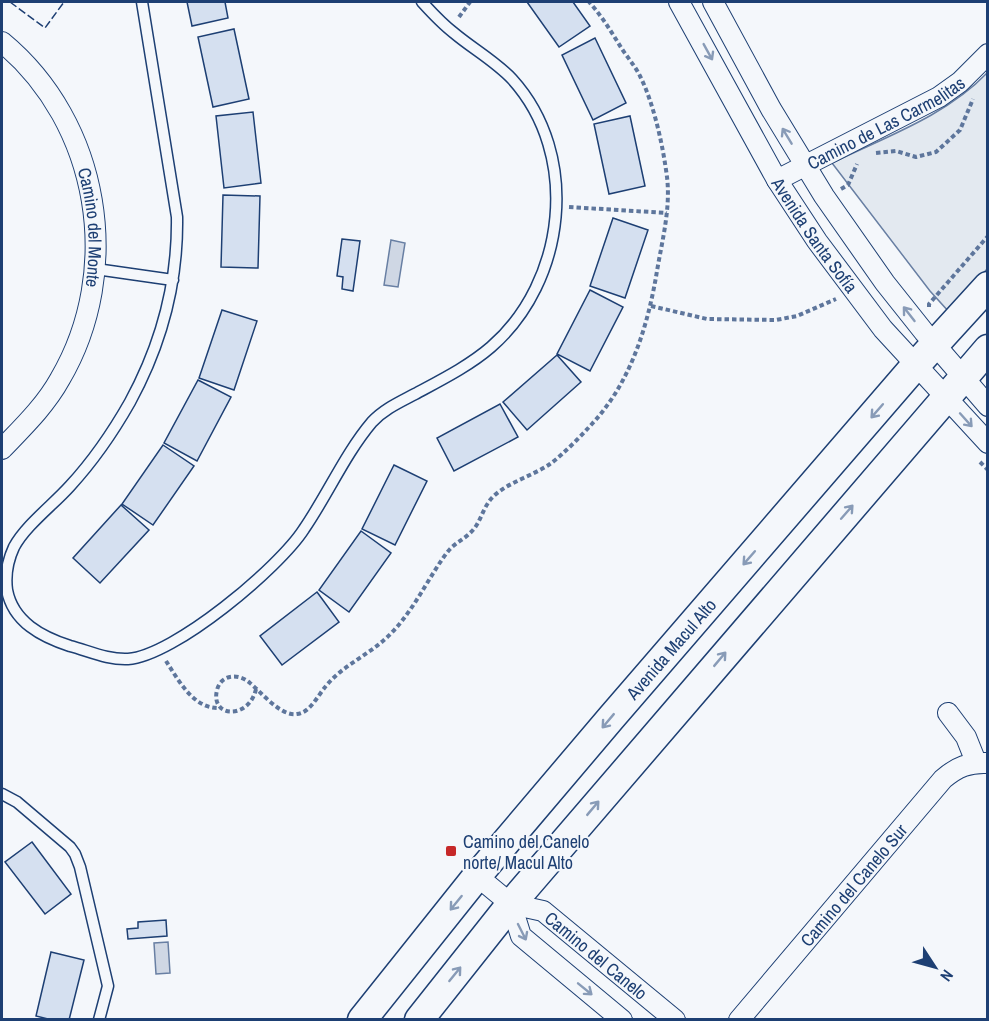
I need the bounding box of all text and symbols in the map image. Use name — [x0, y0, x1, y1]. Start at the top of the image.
one-way arrow — [702, 43, 714, 60]
street label: Camino de Las Carmelitas — [803, 70, 970, 175]
one-way arrow — [780, 128, 792, 145]
street label: Camino del Monte — [72, 165, 108, 289]
street label: Avenida Santa Sofía — [766, 172, 864, 298]
one-way arrow — [903, 306, 915, 322]
one-way arrow — [870, 403, 884, 418]
one-way arrow — [959, 412, 973, 427]
one-way arrow — [840, 504, 854, 519]
one-way arrow — [742, 550, 756, 565]
street label: Avenida Macul Alto — [619, 593, 722, 705]
one-way arrow — [713, 652, 727, 667]
one-way arrow — [601, 713, 615, 728]
one-way arrow — [586, 801, 600, 816]
street label: Camino del Canelo Sur — [794, 818, 913, 952]
place label: Camino del Canelo norte/ Macul Alto — [463, 829, 589, 875]
marker: Camino del Canelo norte/ Macul Alto — [444, 844, 458, 858]
one-way arrow — [450, 895, 463, 911]
street label: Camino del Canelo — [540, 905, 653, 1005]
one-way arrow — [516, 923, 528, 941]
north arrow — [905, 937, 965, 997]
one-way arrow — [449, 966, 462, 982]
text: N — [935, 966, 959, 986]
one-way arrow — [576, 982, 592, 995]

